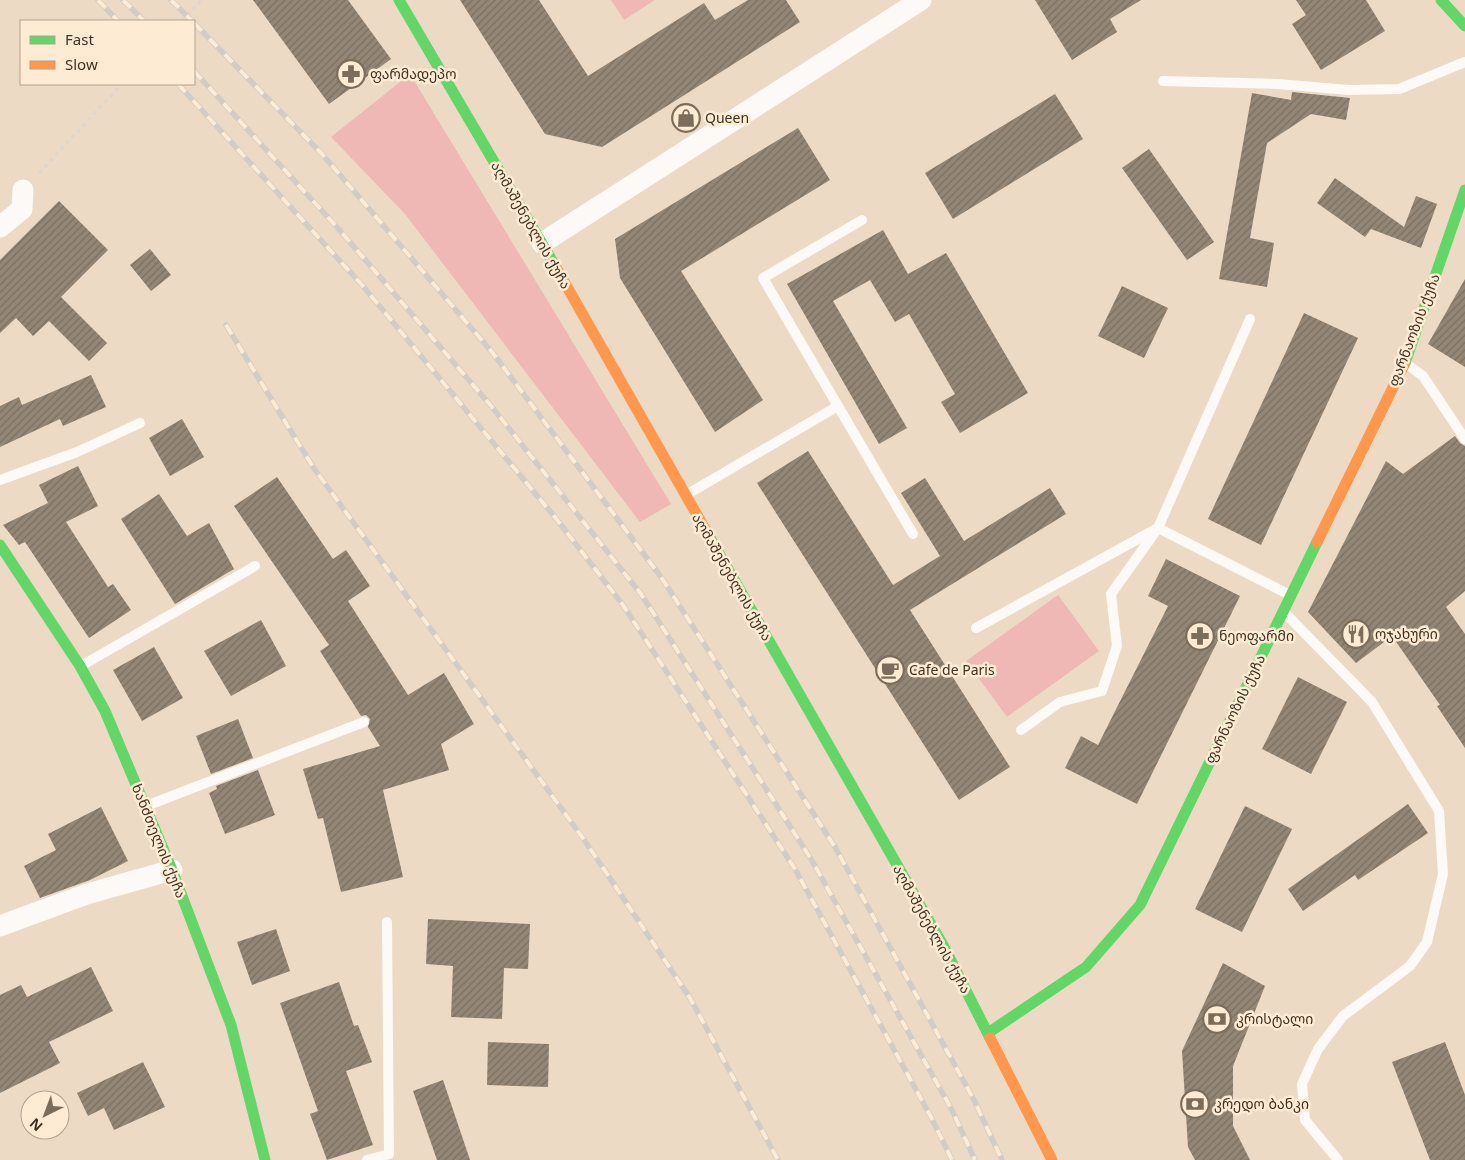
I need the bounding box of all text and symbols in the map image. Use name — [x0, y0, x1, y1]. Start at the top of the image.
legend — [20, 20, 195, 85]
text: Fast — [65, 29, 94, 49]
text: Slow — [65, 54, 98, 74]
pharmacy icon: ფარმადეპო — [336, 59, 366, 89]
place label: ფარმადეპო — [370, 64, 456, 83]
shop icon: Queen — [671, 103, 701, 133]
place label: Queen — [705, 108, 749, 127]
street label: აღმაშენებლის ქუჩა — [487, 157, 576, 292]
street label: ფარნაოზის ქუჩა — [1383, 271, 1444, 389]
street label: აღმაშენებლის ქუჩა — [688, 509, 777, 644]
restaurant icon: ოჯახური — [1341, 619, 1371, 649]
pharmacy icon: ნეოფარმი — [1185, 621, 1215, 651]
place label: ოჯახური — [1375, 624, 1438, 643]
place label: ნეოფარმი — [1219, 626, 1294, 645]
street label: ფარნაოზის ქუჩა — [1200, 651, 1269, 767]
cafe icon: Cafe de Paris — [875, 655, 905, 685]
place label: Cafe de Paris — [909, 660, 995, 679]
street label: ხანძთელის ქუჩა — [128, 781, 191, 901]
street label: აღმაშენებლის ქუჩა — [889, 861, 976, 997]
bank icon: კრისტალი — [1202, 1004, 1232, 1034]
place label: კრისტალი — [1236, 1009, 1313, 1028]
bank icon: კრედო ბანკი — [1180, 1089, 1210, 1119]
north arrow — [20, 1090, 70, 1140]
place label: კრედო ბანკი — [1214, 1094, 1309, 1113]
text: N — [25, 1114, 47, 1136]

